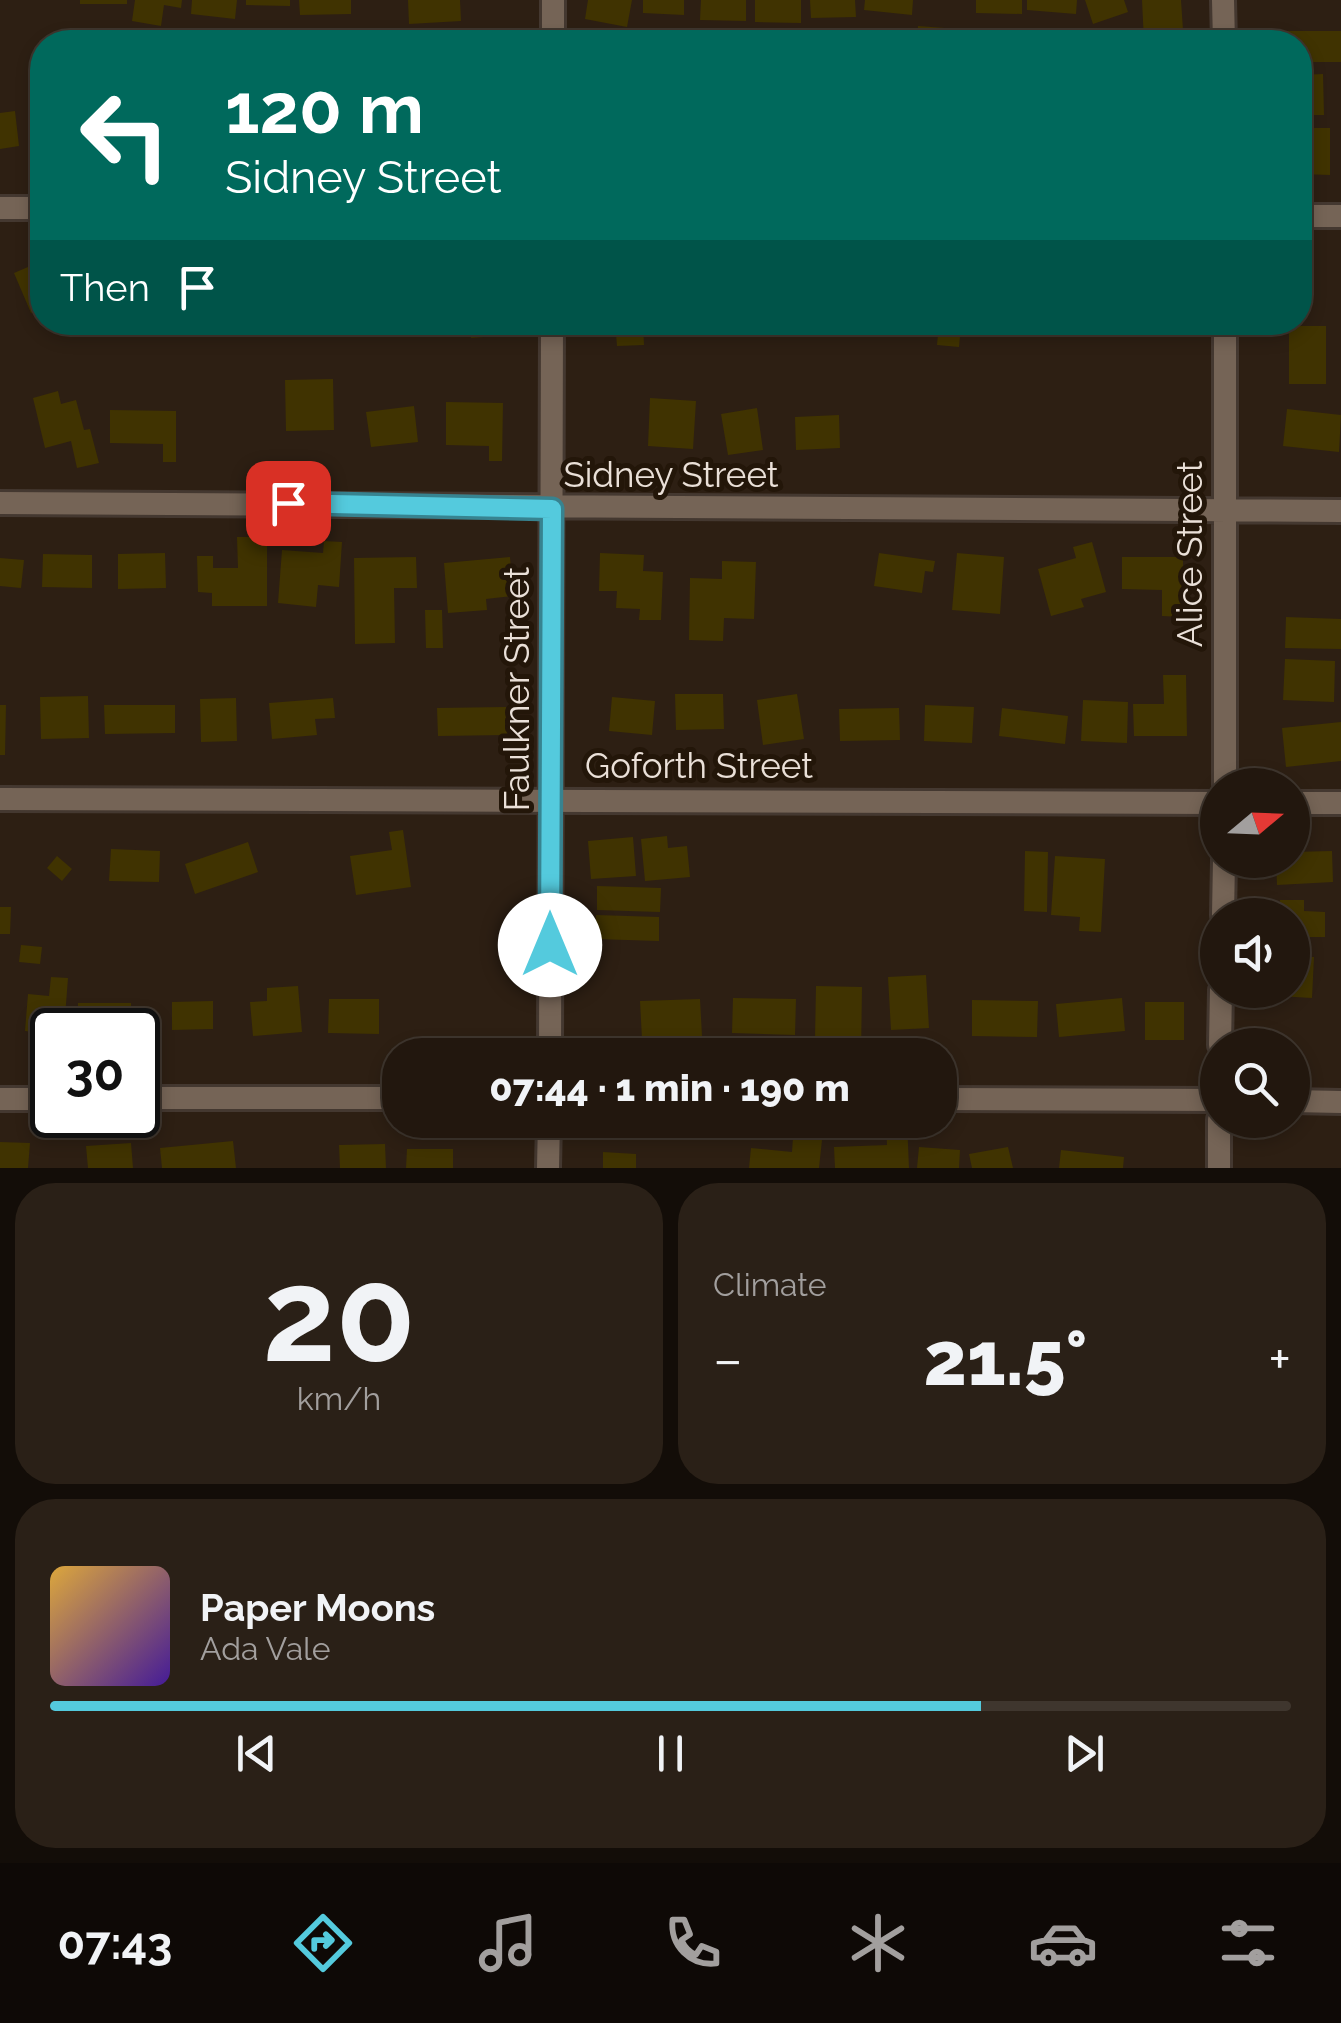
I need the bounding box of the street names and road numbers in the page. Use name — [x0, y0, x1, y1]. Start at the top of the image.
street label: Sidney Street — [563, 454, 779, 495]
street label: Alice Street — [1169, 461, 1210, 647]
street label: Faulkner Street — [496, 566, 537, 811]
street label: Goforth Street — [585, 745, 813, 786]

